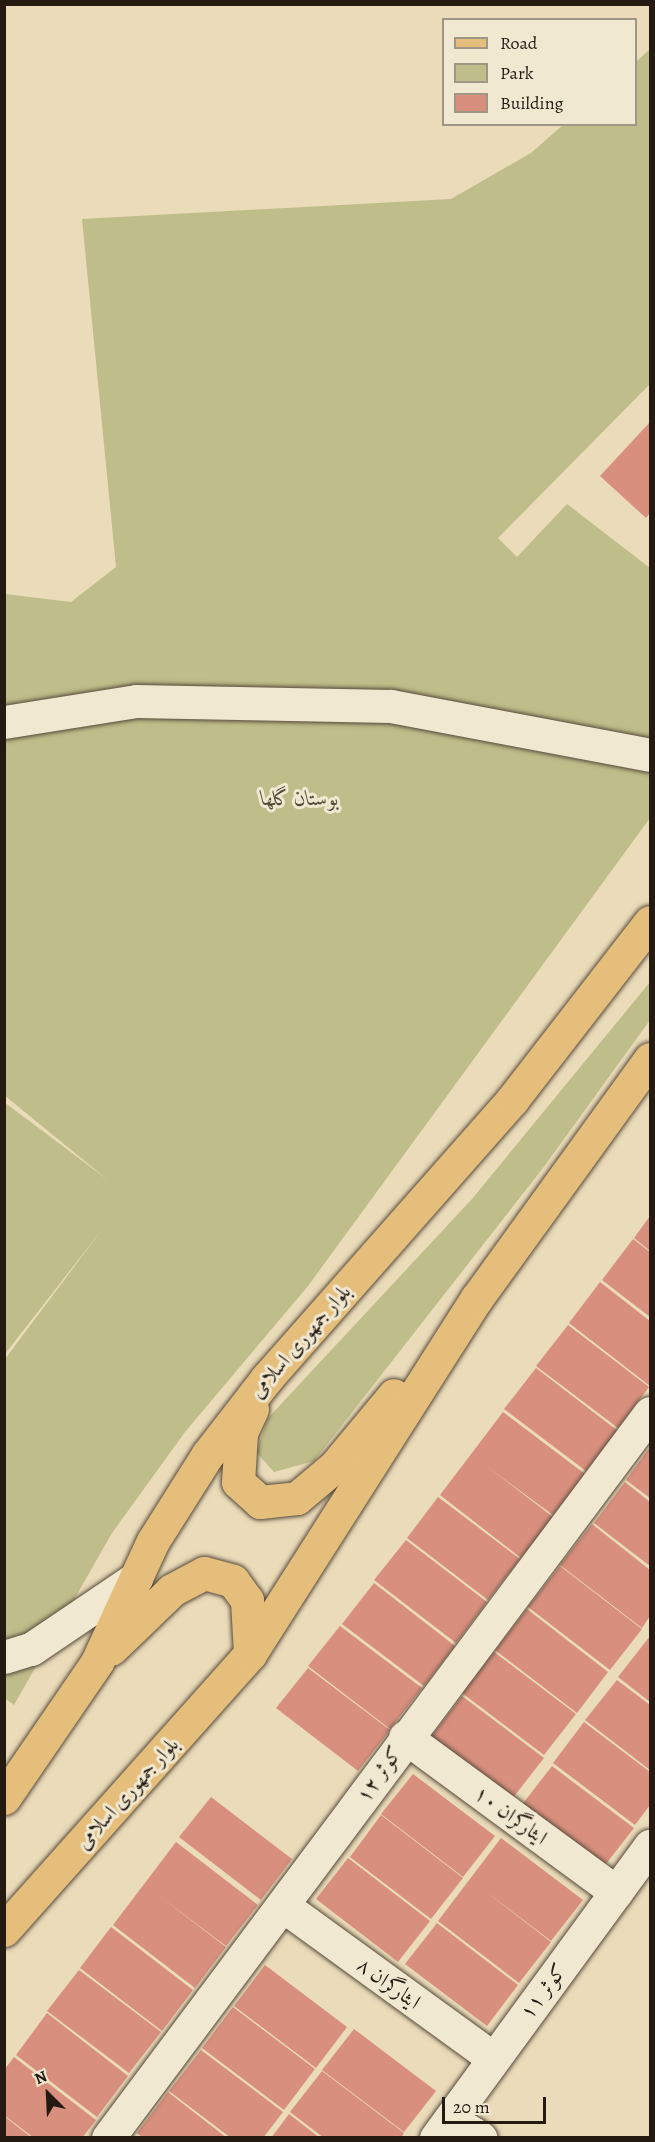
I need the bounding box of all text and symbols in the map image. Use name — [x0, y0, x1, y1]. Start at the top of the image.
legend — [442, 18, 637, 126]
text: Road — [500, 31, 537, 55]
text: Park — [500, 61, 534, 85]
text: Building — [500, 91, 564, 115]
park label: بوستان گلها — [261, 785, 339, 811]
street label: بلوار جمهوری اسلامی — [244, 1279, 356, 1403]
street label: بلوار جمهوری اسلامی — [70, 1732, 184, 1854]
street label: کوثر ۱۲ — [351, 1741, 407, 1807]
street label: ایثارگران ۱۰ — [469, 1780, 553, 1850]
street label: ایثارگران ۸ — [352, 1952, 426, 2014]
street label: کوثر ۱۱ — [514, 1958, 572, 2024]
north arrow — [18, 2064, 78, 2124]
text: N — [31, 2065, 50, 2090]
scale bar — [445, 2085, 548, 2123]
text: 20 m — [453, 2095, 490, 2119]

